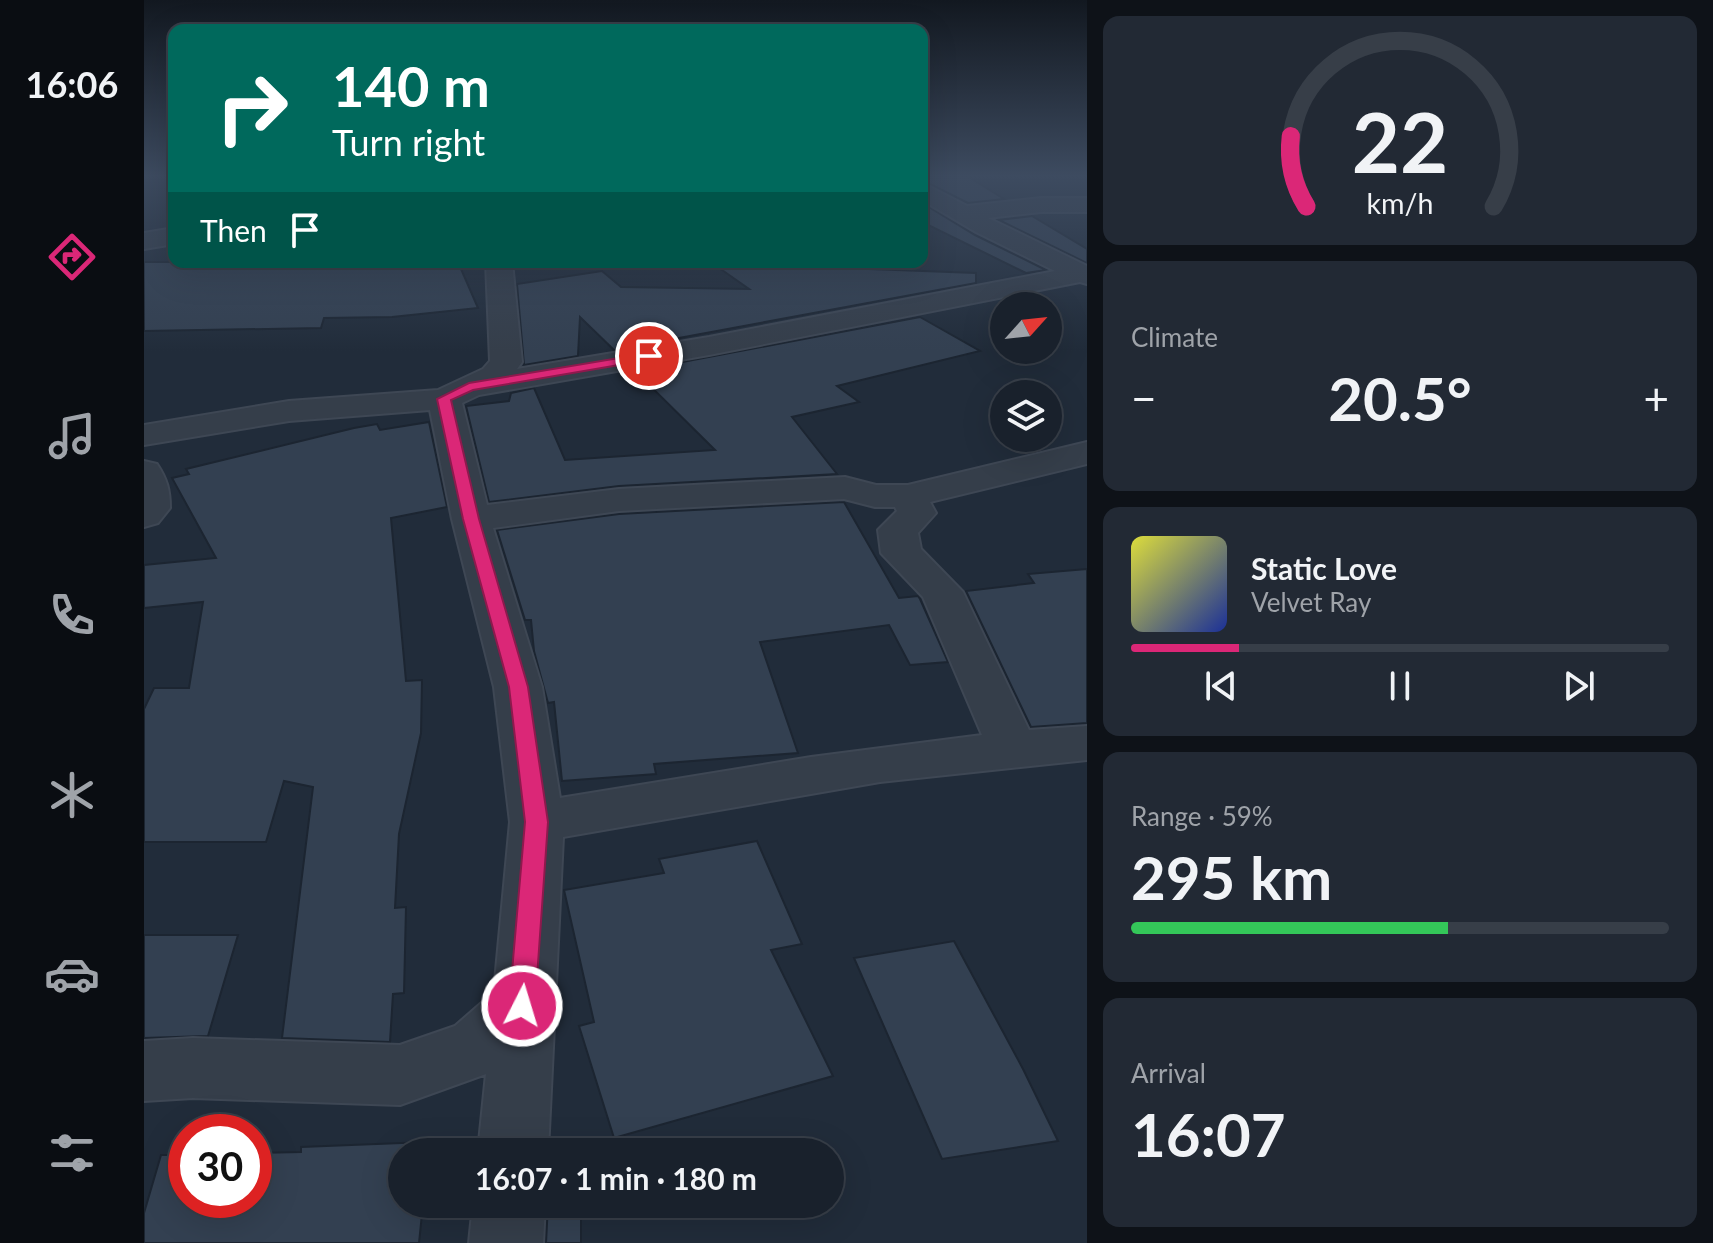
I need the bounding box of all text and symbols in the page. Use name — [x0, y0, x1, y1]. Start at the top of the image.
text: 140 m — [332, 52, 490, 119]
icon: right — [200, 56, 304, 160]
text: 16:06 — [26, 62, 118, 106]
text: 22 — [1352, 90, 1448, 190]
text: Turn right — [332, 120, 485, 164]
text: km/h — [1367, 186, 1433, 220]
icon: arrive — [283, 208, 327, 252]
text: Then — [200, 212, 267, 248]
icon: directions — [44, 229, 100, 285]
north arrow — [990, 292, 1062, 364]
map controls — [990, 292, 1062, 452]
text: Climate — [1131, 321, 1218, 353]
pin — [615, 322, 683, 390]
icon: arrive — [627, 334, 671, 378]
text: 20.5° — [1328, 362, 1472, 434]
text: − — [1131, 372, 1157, 424]
text: + — [1643, 372, 1669, 424]
button: layers — [990, 380, 1062, 452]
icon: music — [44, 408, 100, 464]
text: Static Love — [1251, 550, 1397, 586]
text: Velvet Ray — [1251, 586, 1371, 618]
icon: phone — [44, 587, 100, 643]
icon: previous — [1199, 664, 1243, 708]
icon: pause — [1378, 664, 1422, 708]
icon: next — [1557, 664, 1601, 708]
icon: climate — [44, 767, 100, 823]
text: Range · 59% — [1131, 800, 1273, 832]
text: 295 km — [1131, 841, 1332, 913]
icon: car — [44, 946, 100, 1002]
position arrow — [480, 964, 564, 1048]
text: Arrival — [1131, 1057, 1206, 1089]
text: 16:07 — [1131, 1098, 1286, 1170]
speed limit sign: 30 — [168, 1114, 272, 1218]
icon: filters — [44, 1125, 100, 1181]
text: 16:07 · 1 min · 180 m — [475, 1160, 757, 1196]

